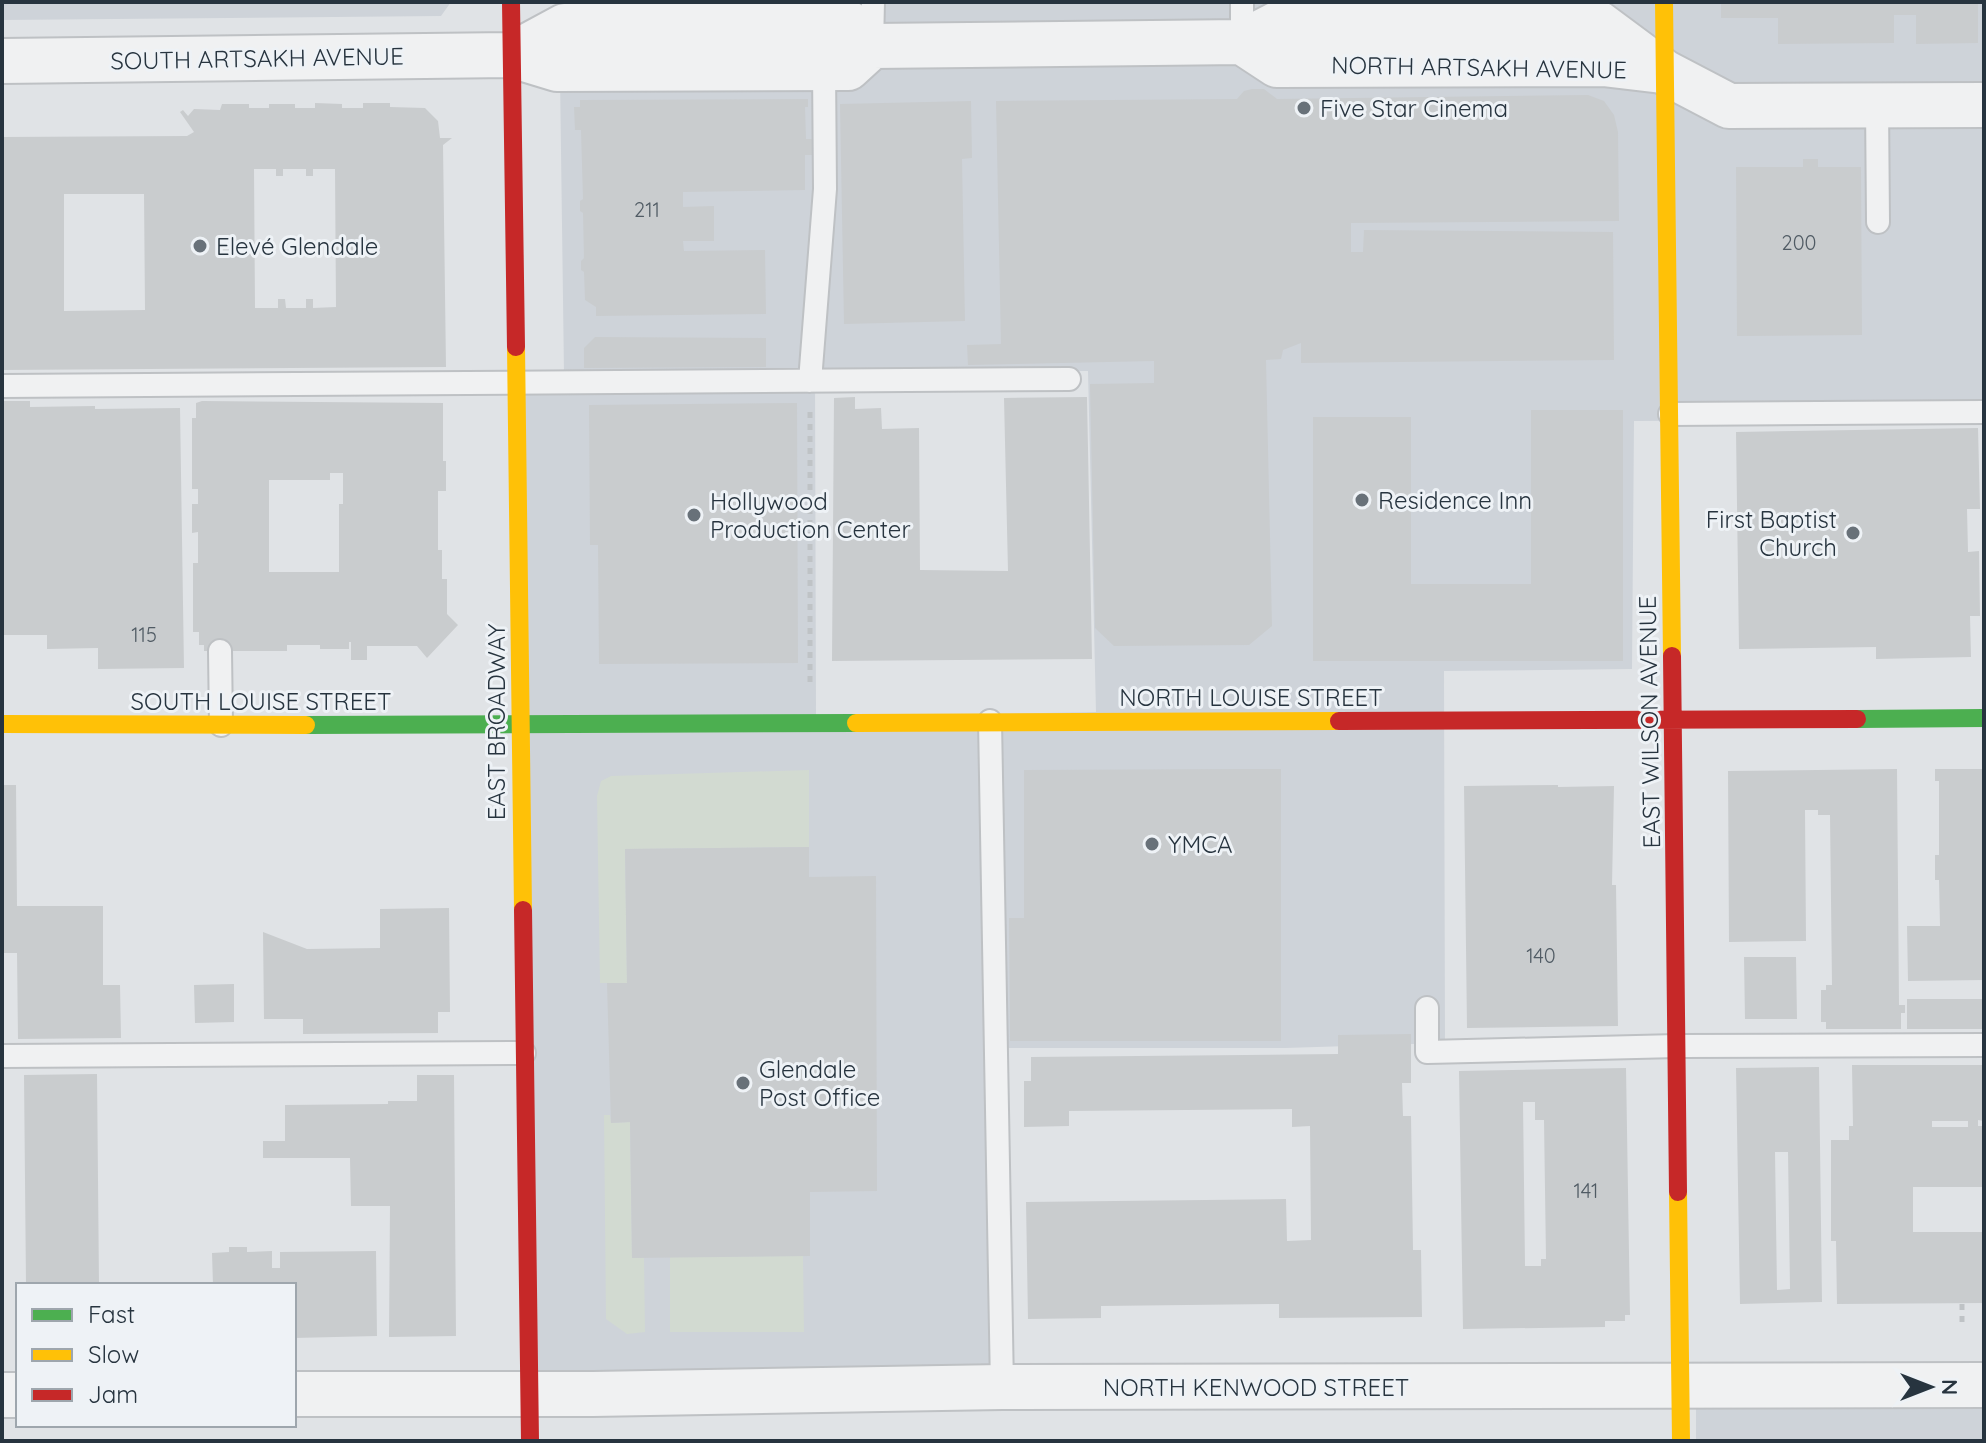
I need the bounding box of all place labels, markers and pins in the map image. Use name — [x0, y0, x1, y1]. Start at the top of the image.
place label: Five Star Cinema — [1320, 93, 1508, 123]
marker: Five Star Cinema — [1295, 99, 1313, 117]
place label: Elevé Glendale — [216, 231, 378, 261]
marker: Elevé Glendale — [191, 237, 209, 255]
place label: Residence Inn — [1378, 485, 1532, 515]
place label: Hollywood Production Center — [710, 486, 911, 544]
marker: Residence Inn — [1353, 491, 1371, 509]
place label: First Baptist Church — [1706, 504, 1837, 562]
marker: Hollywood Production Center — [685, 506, 703, 524]
marker: First Baptist Church — [1844, 524, 1862, 542]
place label: YMCA — [1168, 829, 1232, 859]
marker: YMCA — [1143, 835, 1161, 853]
place label: Glendale Post Office — [759, 1054, 880, 1112]
marker: Glendale Post Office — [734, 1074, 752, 1092]

